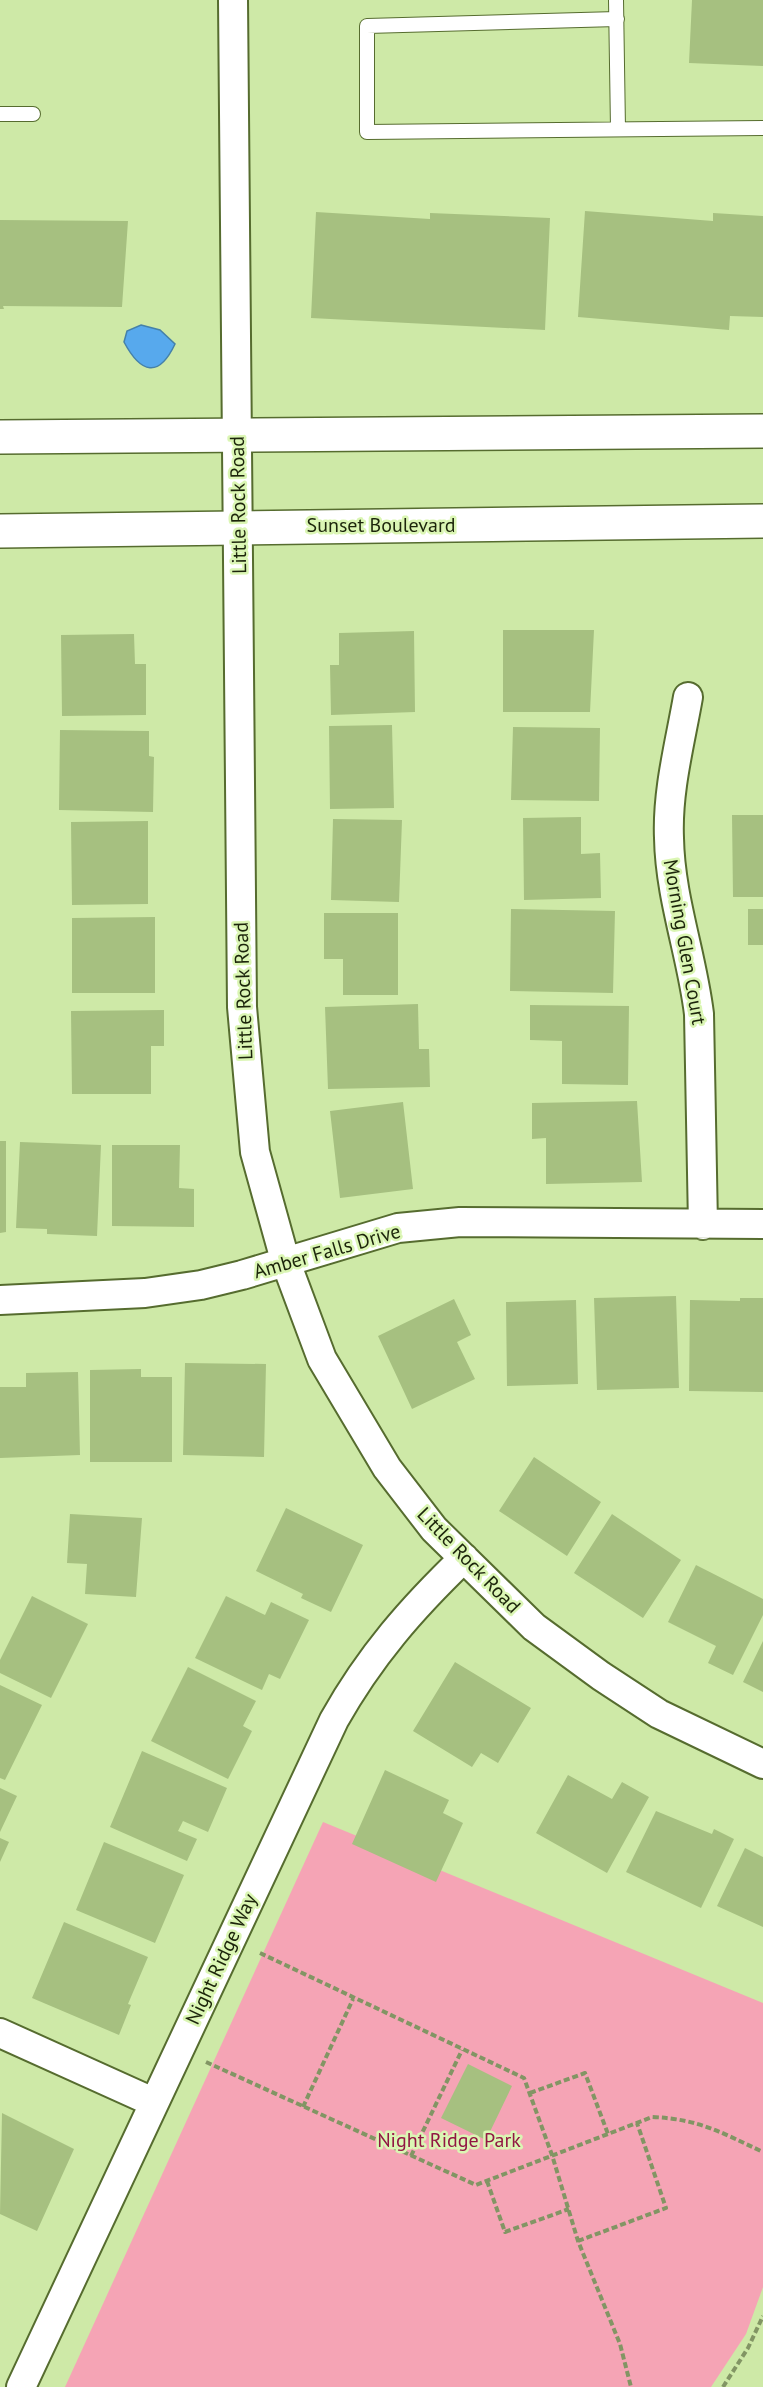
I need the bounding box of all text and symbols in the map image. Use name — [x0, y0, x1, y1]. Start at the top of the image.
street label: Little Rock Road — [224, 436, 252, 574]
street label: Sunset Boulevard — [307, 512, 455, 538]
street label: Morning Glen Court — [658, 857, 712, 1027]
street label: Little Rock Road — [228, 922, 258, 1060]
street label: Amber Falls Drive — [251, 1218, 403, 1284]
street label: Little Rock Road — [412, 1501, 526, 1619]
street label: Night Ridge Way — [179, 1889, 263, 2029]
park label: Night Ridge Park — [377, 2127, 521, 2153]

